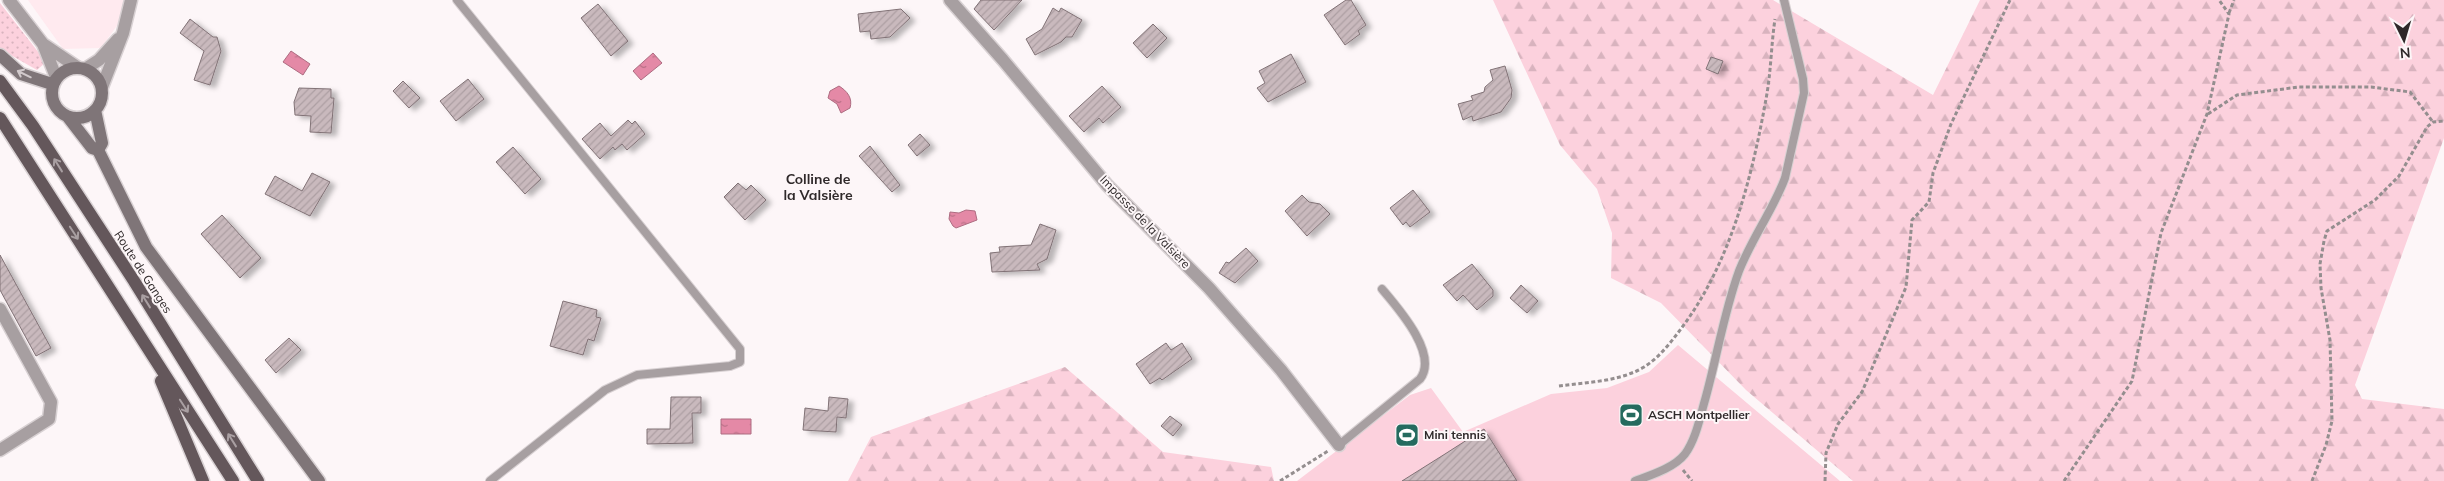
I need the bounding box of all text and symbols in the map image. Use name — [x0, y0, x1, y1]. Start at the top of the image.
north arrow — [2379, 15, 2429, 65]
text: N — [2399, 44, 2411, 62]
one-way arrow — [17, 68, 32, 78]
one-way arrow — [52, 159, 62, 173]
district label: Colline de la Valsière — [783, 170, 853, 204]
street label: Impasse de la Valsière — [1097, 172, 1194, 271]
one-way arrow — [69, 225, 79, 239]
street label: Route de Ganges — [111, 228, 176, 316]
one-way arrow — [141, 295, 151, 309]
one-way arrow — [179, 399, 189, 413]
sports icon: ASCH Montpellier — [1618, 402, 1644, 428]
place label: ASCH Montpellier — [1648, 407, 1750, 422]
sports icon: Mini tennis — [1394, 422, 1420, 448]
place label: Mini tennis — [1424, 427, 1486, 442]
one-way arrow — [226, 433, 236, 447]

